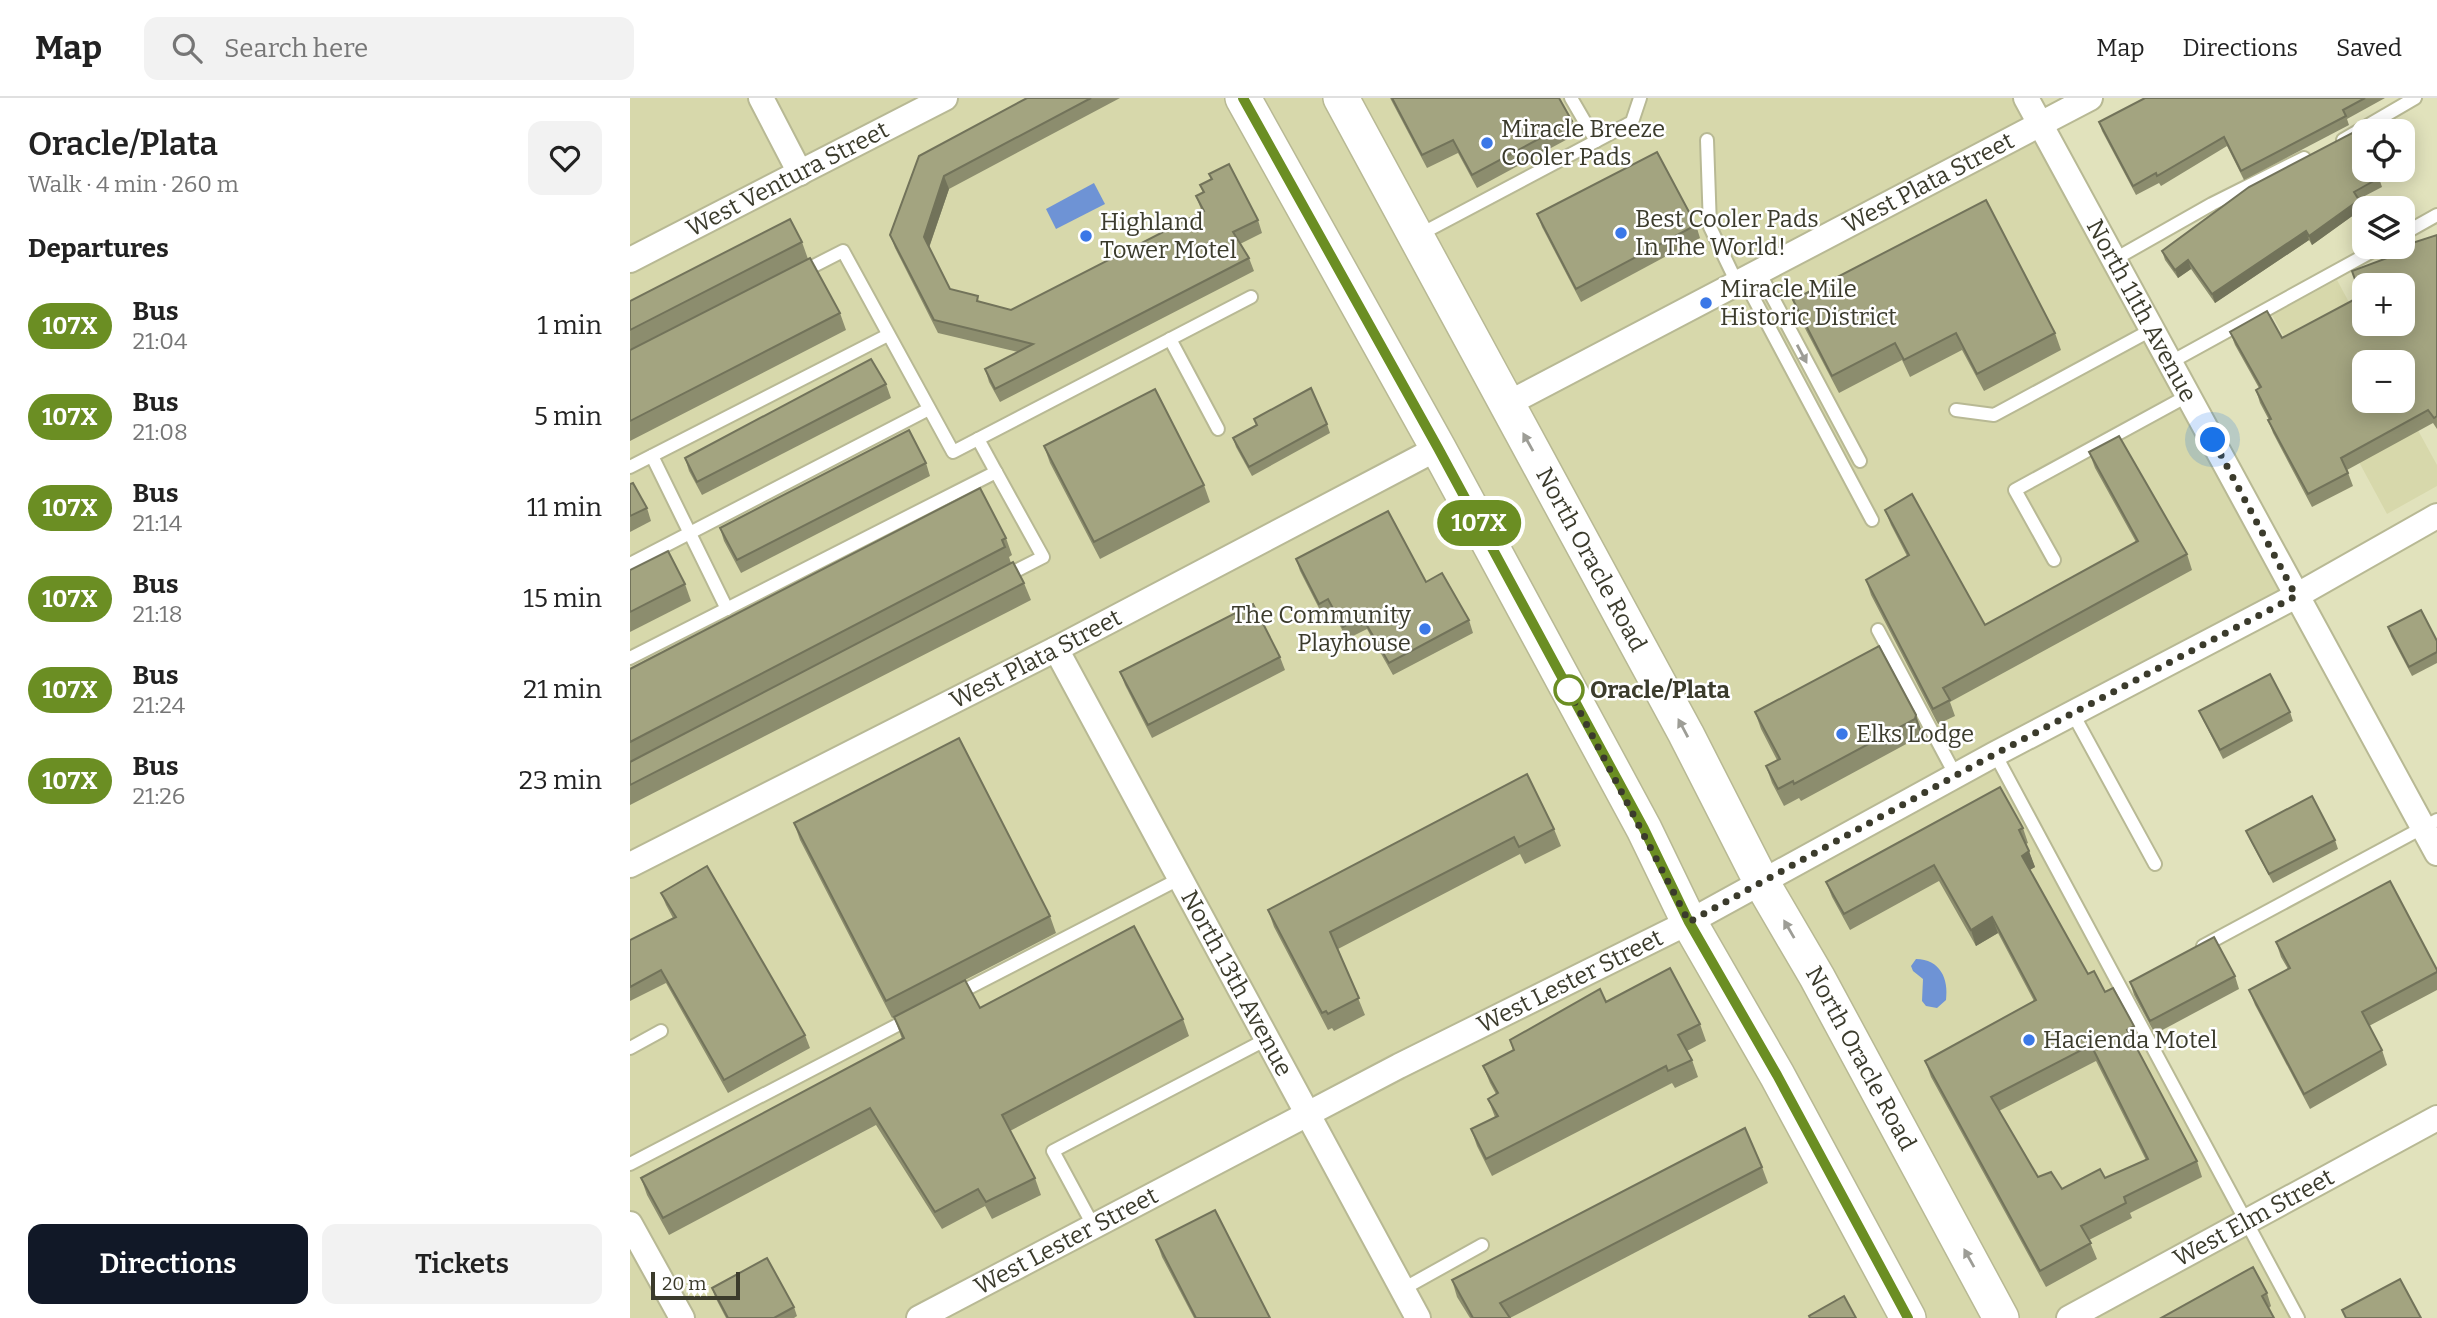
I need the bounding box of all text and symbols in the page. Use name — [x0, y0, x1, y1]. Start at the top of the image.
search box — [144, 17, 634, 80]
text: Map — [35, 28, 102, 68]
icon: search — [168, 29, 206, 67]
text: Search here — [224, 33, 368, 64]
text: Map — [2096, 34, 2145, 62]
text: Directions — [2183, 34, 2298, 62]
text: Saved — [2336, 34, 2402, 62]
street label: West Ventura Street — [682, 115, 893, 243]
place label: Miracle Breeze Cooler Pads — [1501, 115, 1665, 171]
map controls — [2352, 119, 2415, 413]
button: locate — [2352, 119, 2415, 182]
button: heart — [528, 121, 602, 195]
text: Oracle/Plata — [28, 124, 218, 164]
street label: West Plata Street — [1838, 126, 2019, 239]
marker: Miracle Breeze Cooler Pads — [1479, 135, 1495, 151]
text: Walk · 4 min · 260 m — [28, 170, 239, 198]
button: layers — [2352, 196, 2415, 259]
place label: Best Cooler Pads In The World! — [1635, 205, 1819, 261]
place label: Highland Tower Motel — [1100, 208, 1237, 264]
street label: North 11th Avenue — [2081, 215, 2203, 407]
marker: Best Cooler Pads In The World! — [1613, 225, 1629, 241]
marker: Highland Tower Motel — [1078, 228, 1094, 244]
text: Departures — [28, 233, 169, 264]
button: + — [2352, 273, 2415, 336]
place label: Miracle Mile Historic District — [1720, 275, 1897, 331]
marker: Miracle Mile Historic District — [1698, 295, 1714, 311]
text: Bus — [133, 296, 178, 327]
text: 1 min — [537, 310, 602, 341]
text: 107X — [42, 312, 98, 340]
text: 21:04 — [133, 327, 187, 355]
one-way arrow — [1796, 344, 1808, 364]
button: − — [2352, 350, 2415, 413]
text: Bus — [133, 387, 178, 418]
text: 5 min — [534, 401, 602, 432]
text: 107X — [42, 403, 98, 431]
text: 21:08 — [133, 418, 188, 446]
your location — [2195, 422, 2230, 457]
one-way arrow — [1522, 433, 1534, 452]
street label: North Oracle Road — [1530, 463, 1652, 656]
text: Bus — [133, 478, 178, 509]
text: 11 min — [527, 492, 602, 523]
text: 107X — [42, 494, 98, 522]
line badge: 107X — [1430, 500, 1528, 546]
text: 21:14 — [133, 509, 182, 537]
text: 107X — [1451, 509, 1507, 537]
text: Bus — [133, 569, 178, 600]
text: 15 min — [523, 583, 602, 614]
text: 107X — [42, 585, 98, 613]
text: 21:18 — [133, 600, 182, 628]
place label: The Community Playhouse — [1232, 601, 1411, 657]
street label: West Plata Street — [945, 603, 1126, 714]
marker: The Community Playhouse — [1417, 621, 1433, 637]
text: Bus — [133, 660, 178, 691]
text: 21 min — [523, 674, 602, 705]
marker: Oracle/Plata — [1554, 675, 1584, 705]
text: 107X — [42, 676, 98, 704]
place label: Oracle/Plata — [1590, 676, 1730, 704]
text: 21:24 — [133, 691, 185, 719]
one-way arrow — [1678, 718, 1689, 738]
place label: Elks Lodge — [1856, 720, 1974, 748]
marker: Elks Lodge — [1834, 726, 1850, 742]
text: Bus — [133, 751, 178, 782]
text: 23 min — [519, 765, 602, 796]
text: 107X — [42, 767, 98, 795]
text: 21:26 — [133, 782, 185, 810]
street label: North 13th Avenue — [1175, 885, 1298, 1081]
one-way arrow — [1783, 920, 1795, 939]
street label: West Lester Street — [1473, 923, 1668, 1039]
street label: North Oracle Road — [1800, 961, 1922, 1155]
place label: Hacienda Motel — [2043, 1026, 2217, 1054]
marker: Hacienda Motel — [2021, 1032, 2037, 1048]
street label: West Elm Street — [2168, 1163, 2339, 1273]
street label: West Lester Street — [969, 1181, 1163, 1300]
button: Directions — [28, 1224, 308, 1304]
button: Tickets — [322, 1224, 602, 1304]
one-way arrow — [1963, 1248, 1975, 1268]
scale bar — [651, 1269, 740, 1301]
text: 20 m — [662, 1272, 706, 1295]

